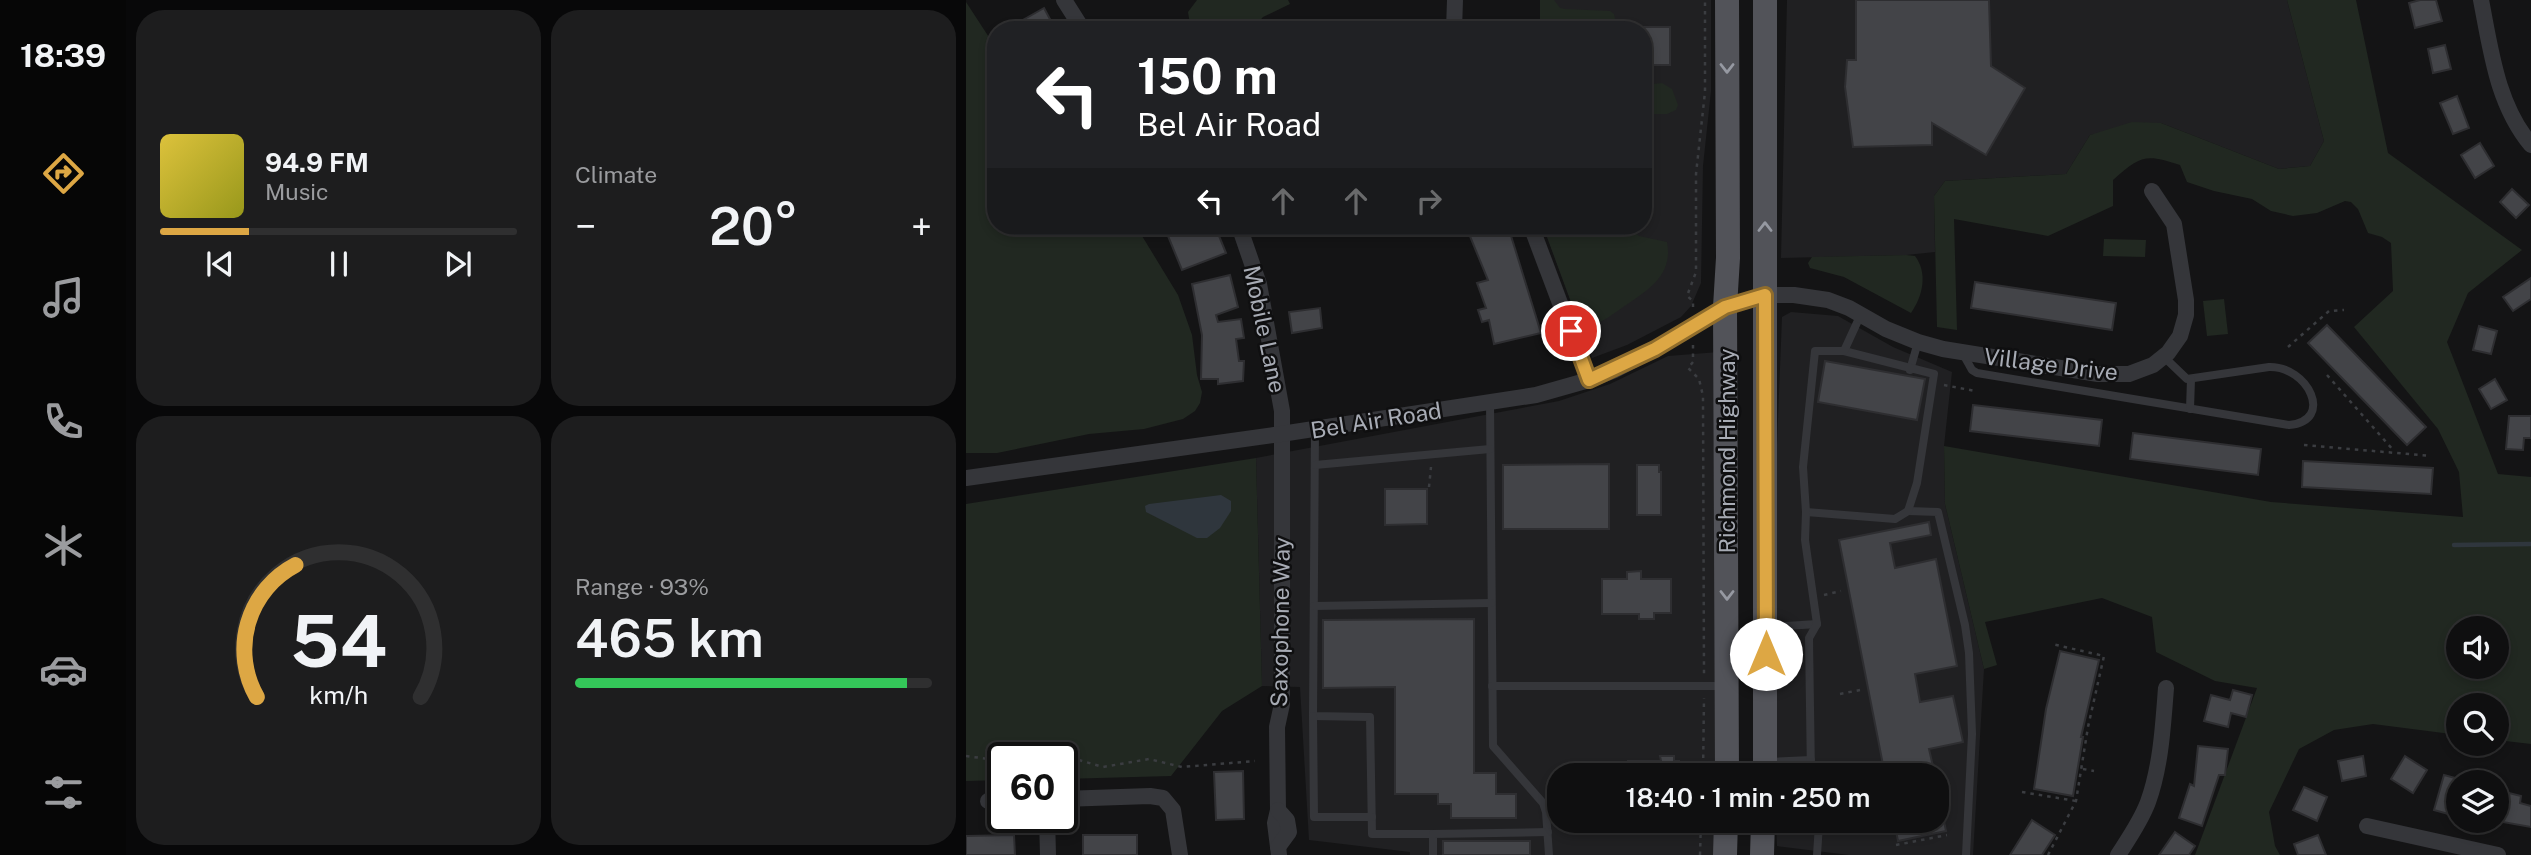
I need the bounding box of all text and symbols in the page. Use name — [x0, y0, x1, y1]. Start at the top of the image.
text: 18:39 — [20, 37, 106, 74]
text: 150 m — [1137, 47, 1278, 105]
icon: left — [1022, 49, 1113, 140]
one-way arrow — [1719, 63, 1735, 74]
text: Bel Air Road — [1137, 106, 1321, 143]
text: 94.9 FM — [265, 147, 369, 178]
icon: directions — [39, 149, 88, 198]
text: Climate — [575, 161, 657, 188]
text: Music — [265, 178, 329, 205]
icon: left — [1191, 182, 1229, 220]
icon: ahead — [1264, 182, 1302, 220]
icon: ahead — [1337, 182, 1375, 220]
icon: right — [1410, 182, 1448, 220]
text: 20° — [709, 196, 798, 257]
text: − — [575, 204, 596, 249]
text: + — [911, 204, 932, 249]
one-way arrow — [1757, 221, 1773, 232]
icon: previous — [201, 245, 239, 283]
icon: pause — [320, 245, 358, 283]
icon: next — [439, 245, 477, 283]
street label: Mobile Lane — [1238, 263, 1292, 395]
icon: music — [39, 273, 88, 322]
pin — [1541, 301, 1601, 361]
icon: arrive — [1552, 312, 1590, 350]
street label: Village Drive — [1982, 342, 2120, 386]
street label: Richmond Highway — [1713, 349, 1740, 553]
street label: Bel Air Road — [1309, 396, 1443, 444]
icon: phone — [39, 397, 88, 446]
icon: climate — [39, 521, 88, 570]
street label: Saxophone Way — [1265, 537, 1295, 707]
text: Range · 93% — [575, 573, 709, 600]
one-way arrow — [1719, 591, 1735, 601]
text: 54 — [290, 598, 387, 683]
text: 465 km — [575, 608, 764, 669]
map controls — [2446, 616, 2509, 833]
button: sound — [2446, 616, 2509, 679]
position arrow — [1729, 617, 1803, 691]
icon: car — [39, 645, 88, 694]
text: km/h — [309, 679, 368, 709]
button: search — [2446, 693, 2509, 756]
speed limit sign: 60 — [987, 742, 1078, 833]
icon: filters — [39, 768, 88, 817]
button: layers — [2446, 770, 2509, 833]
text: 18:40 · 1 min · 250 m — [1626, 782, 1870, 813]

